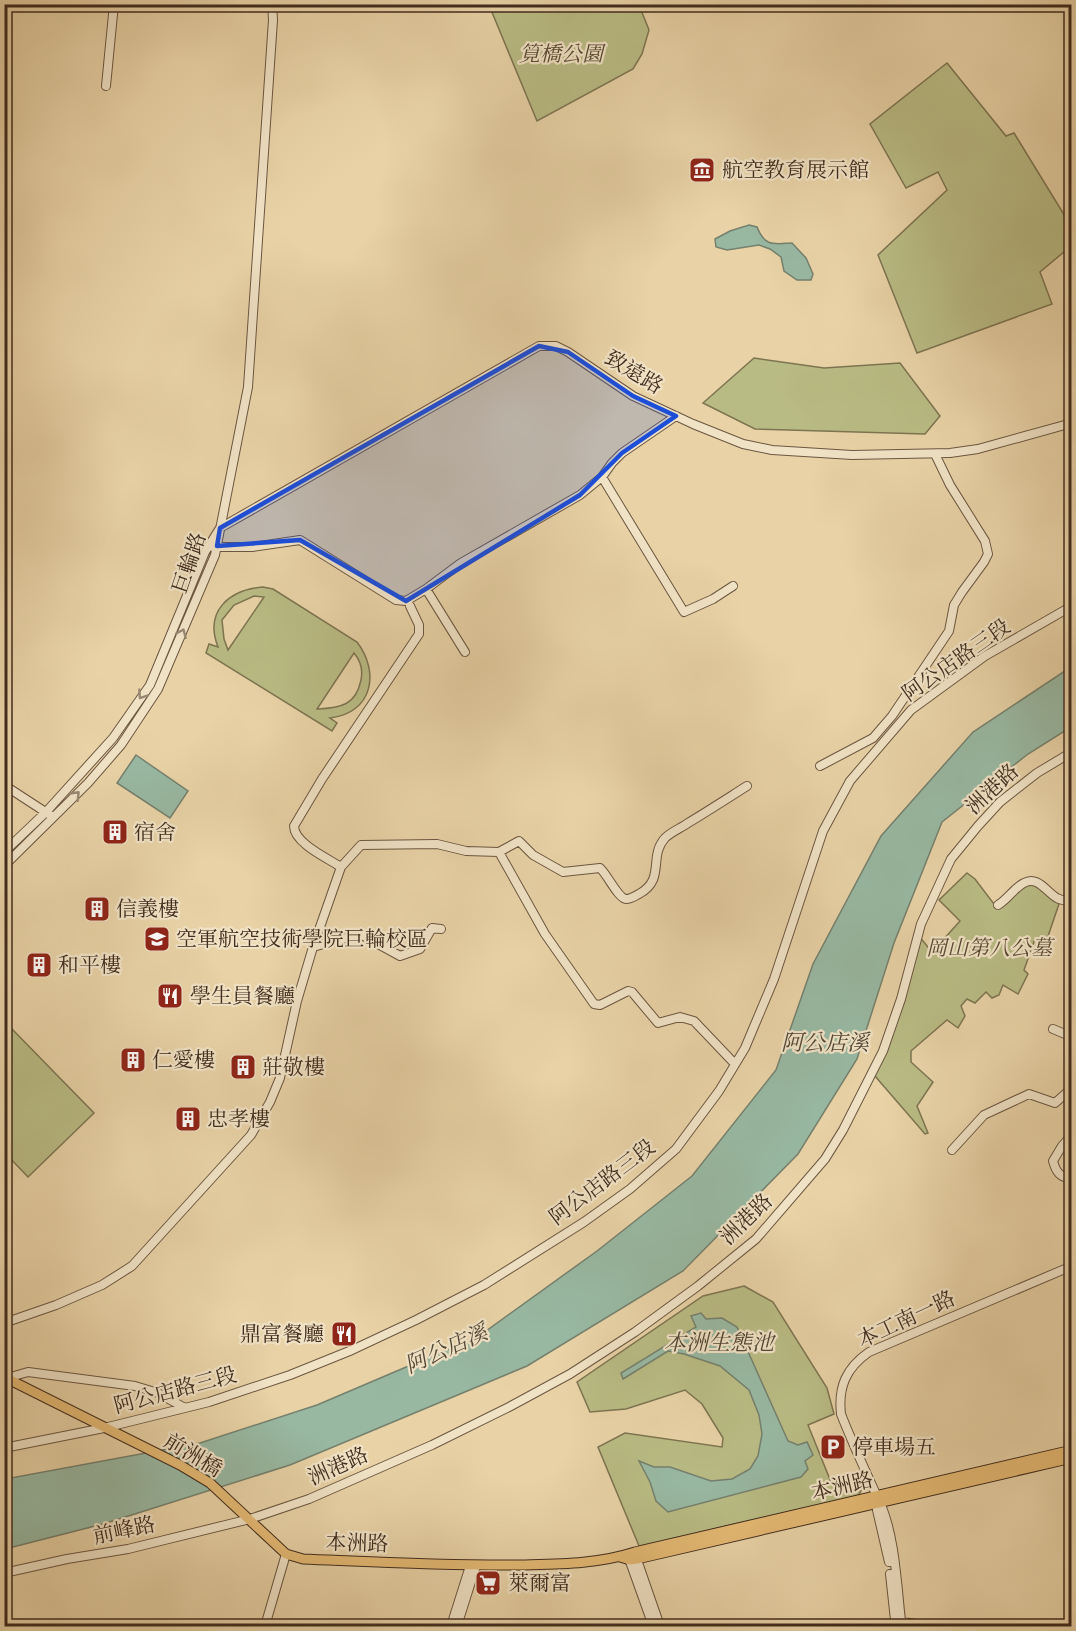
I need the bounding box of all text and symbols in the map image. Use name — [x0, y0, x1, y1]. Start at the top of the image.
park label: 筧橋公園 — [519, 43, 606, 66]
museum icon: 航空教育展示館 — [687, 155, 717, 185]
place label: 航空教育展示館 — [722, 159, 869, 182]
street label: 致遠路 — [601, 346, 667, 399]
street label: 巨輪路 — [168, 530, 211, 597]
street label: 阿公店路三段 — [898, 614, 1014, 706]
one-way arrow — [175, 629, 187, 640]
one-way arrow — [138, 689, 149, 700]
street label: 洲港路 — [961, 759, 1023, 819]
one-way arrow — [68, 791, 79, 802]
building icon: 宿舍 — [100, 817, 130, 847]
place label: 宿舍 — [134, 821, 176, 844]
building icon: 信義樓 — [82, 894, 112, 924]
place label: 信義樓 — [116, 898, 179, 921]
school or university icon: 空軍航空技術學院巨輪校區 — [142, 924, 172, 954]
place label: 空軍航空技術學院巨輪校區 — [176, 928, 428, 951]
park label: 岡山第八公墓 — [926, 937, 1055, 960]
building icon: 和平樓 — [24, 950, 54, 980]
place label: 和平樓 — [58, 954, 121, 977]
restaurant icon: 學生員餐廳 — [155, 981, 185, 1011]
place label: 學生員餐廳 — [190, 985, 295, 1008]
water label: 阿公店溪 — [781, 1031, 871, 1055]
building icon: 仁愛樓 — [118, 1045, 148, 1075]
place label: 仁愛樓 — [152, 1049, 215, 1072]
building icon: 莊敬樓 — [228, 1052, 258, 1082]
place label: 莊敬樓 — [262, 1056, 325, 1079]
building icon: 忠孝樓 — [173, 1104, 203, 1134]
place label: 忠孝樓 — [207, 1108, 270, 1131]
street label: 阿公店路三段 — [544, 1135, 660, 1229]
street label: 洲港路 — [716, 1189, 777, 1250]
street label: 本工南一路 — [854, 1287, 959, 1352]
restaurant icon: 鼎富餐廳 — [329, 1319, 359, 1349]
water label: 阿公店溪 — [401, 1319, 493, 1378]
place label: 鼎富餐廳 — [240, 1323, 324, 1346]
water label: 本洲生態池 — [664, 1331, 776, 1355]
street label: 阿公店路三段 — [111, 1362, 239, 1418]
street label: 前洲橋 — [160, 1429, 226, 1482]
parking icon: 停車場五 — [818, 1432, 848, 1462]
place label: 停車場五 — [852, 1436, 936, 1459]
street label: 洲港路 — [305, 1443, 372, 1490]
street label: 本洲路 — [809, 1468, 875, 1505]
street label: 前峰路 — [91, 1513, 157, 1548]
street label: 本洲路 — [325, 1531, 389, 1556]
supermarket icon: 萊爾富 — [473, 1568, 503, 1598]
place label: 萊爾富 — [508, 1572, 571, 1595]

